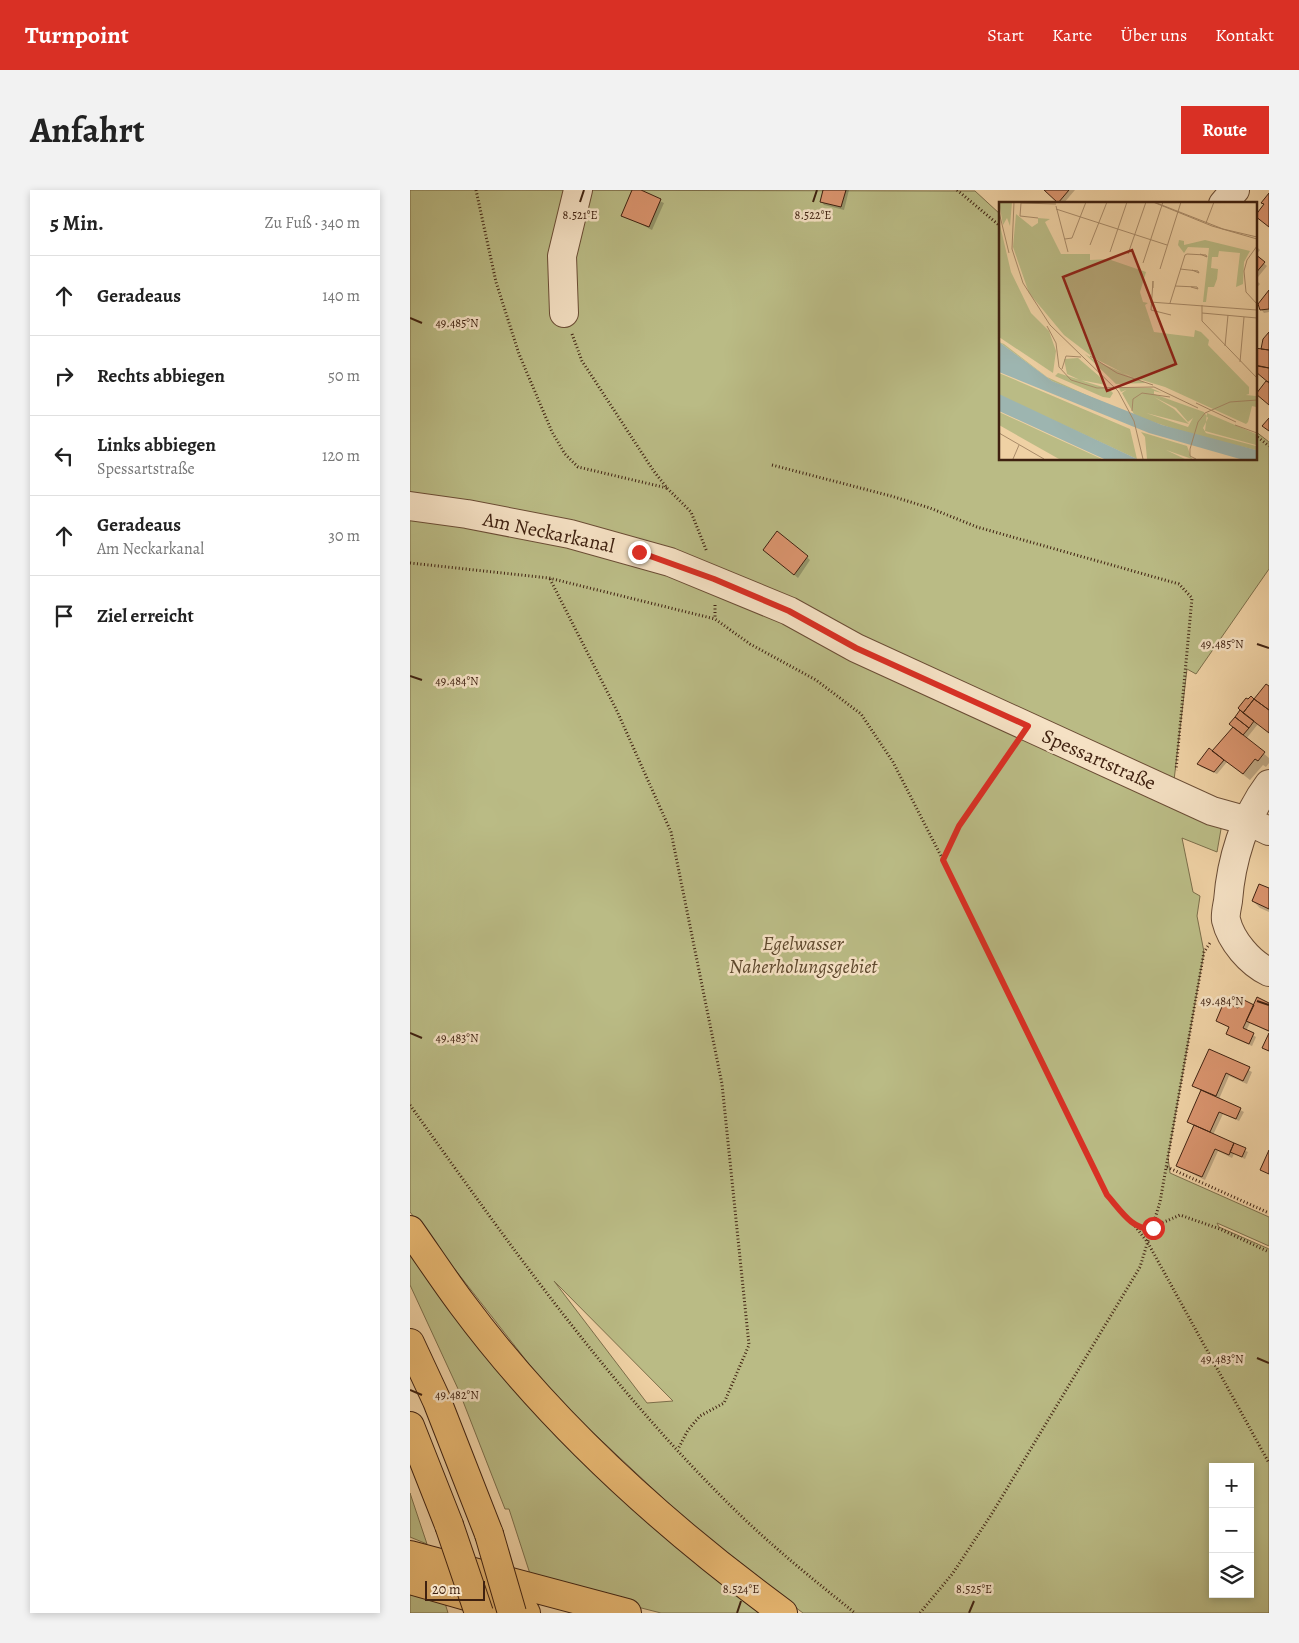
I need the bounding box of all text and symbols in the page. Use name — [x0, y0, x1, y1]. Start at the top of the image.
text: Turnpoint — [25, 19, 129, 51]
text: Start — [987, 23, 1024, 47]
text: Karte — [1052, 23, 1092, 47]
text: Über uns — [1120, 23, 1187, 47]
text: Kontakt — [1215, 23, 1274, 47]
text: Anfahrt — [30, 106, 145, 154]
button: Route — [1181, 106, 1269, 154]
inset map — [999, 202, 1256, 460]
text: 8.521°E — [562, 207, 598, 223]
text: 8.522°E — [795, 207, 831, 223]
text: 5 Min. — [50, 209, 104, 237]
text: Zu Fuß · 340 m — [265, 212, 360, 234]
icon: ahead — [50, 282, 78, 310]
text: Geradeaus — [97, 283, 181, 309]
text: 140 m — [322, 285, 360, 307]
text: 49.485°N — [435, 315, 479, 331]
icon: right — [50, 362, 78, 390]
text: Rechts abbiegen — [97, 363, 225, 389]
text: 50 m — [328, 365, 360, 387]
text: Links abbiegen — [97, 432, 216, 458]
icon: left — [50, 442, 78, 470]
text: 120 m — [322, 445, 360, 467]
text: Spessartstraße — [97, 458, 195, 480]
street label: Am Neckarkanal — [480, 505, 617, 560]
text: Geradeaus — [97, 512, 181, 538]
icon: ahead — [50, 522, 78, 550]
text: 30 m — [328, 525, 360, 547]
text: Am Neckarkanal — [97, 538, 204, 560]
route end — [628, 541, 651, 564]
icon: arrive — [50, 602, 78, 630]
text: Ziel erreicht — [97, 603, 194, 629]
text: 49.485°N — [1200, 636, 1244, 652]
text: 49.484°N — [435, 673, 479, 689]
street label: Spessartstraße — [1038, 722, 1160, 797]
park label: Egelwasser Naherholungsgebiet — [729, 930, 878, 980]
text: 49.484°N — [1200, 993, 1244, 1009]
text: 49.483°N — [435, 1030, 479, 1046]
route start — [1142, 1217, 1165, 1240]
text: 49.483°N — [1200, 1351, 1244, 1367]
text: 49.482°N — [435, 1387, 479, 1403]
map controls — [1209, 1463, 1254, 1598]
button: + — [1209, 1463, 1254, 1508]
button: − — [1209, 1508, 1254, 1553]
button: layers — [1209, 1553, 1254, 1598]
scale bar — [425, 1578, 485, 1601]
text: 20 m — [432, 1580, 461, 1599]
text: 8.524°E — [723, 1581, 759, 1597]
text: 8.525°E — [956, 1581, 992, 1597]

